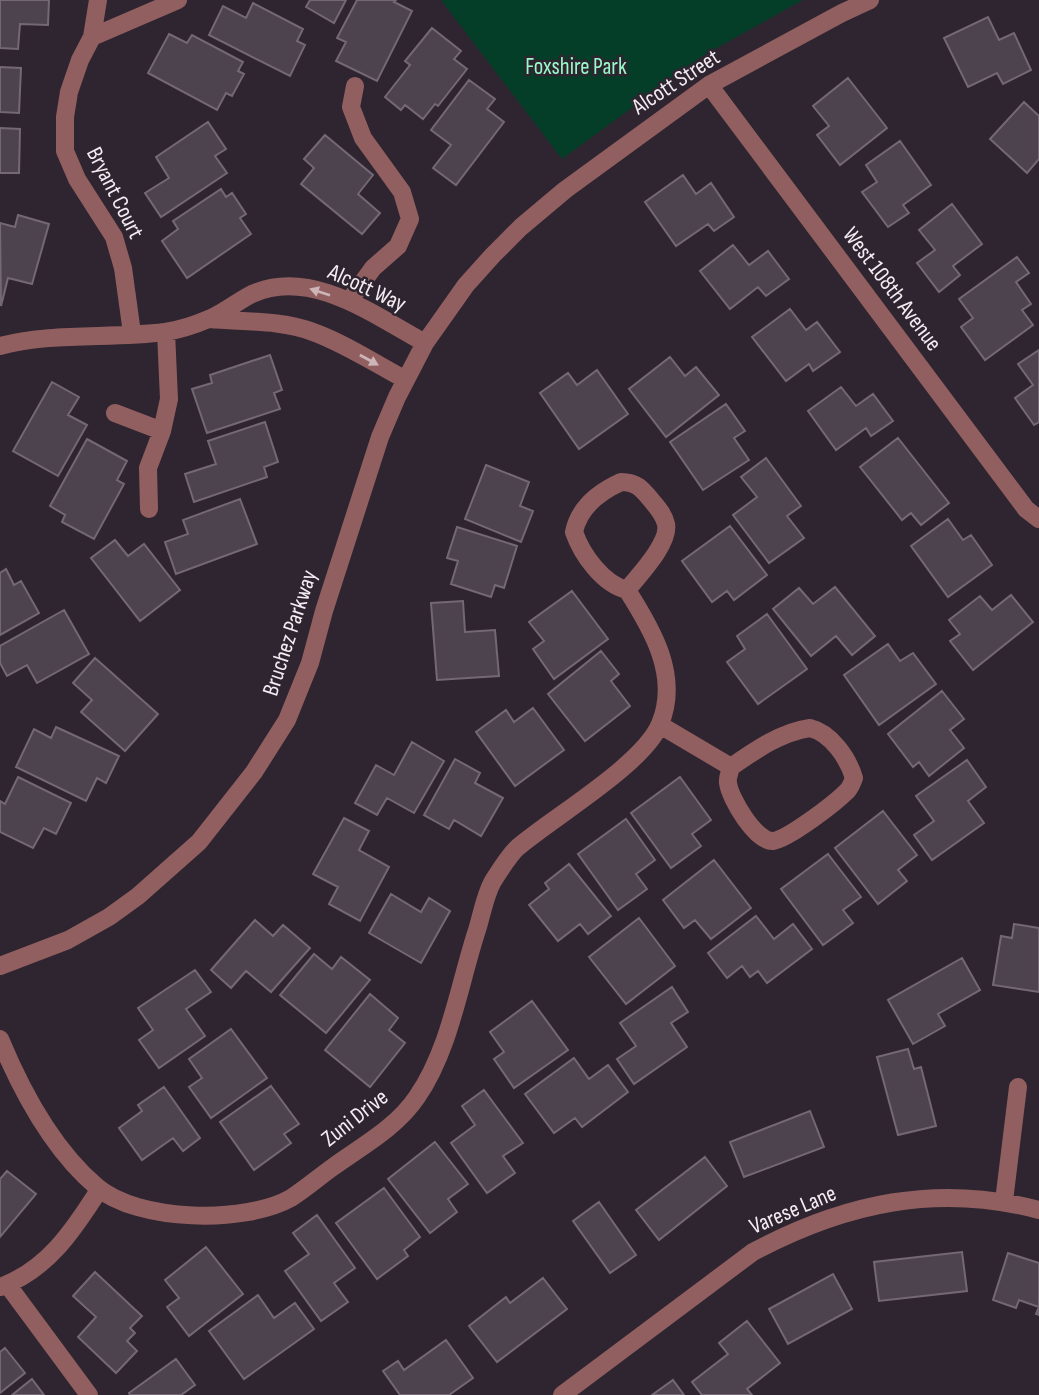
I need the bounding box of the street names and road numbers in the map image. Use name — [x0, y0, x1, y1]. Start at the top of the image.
street label: Alcott Street — [626, 43, 725, 121]
street label: Bryant Court — [80, 142, 150, 244]
street label: West 108th Avenue — [836, 222, 948, 356]
street label: Alcott Way — [323, 257, 410, 318]
street label: Bruchez Parkway — [257, 566, 324, 699]
street label: Zuni Drive — [316, 1083, 394, 1153]
street label: Varese Lane — [745, 1179, 841, 1241]

